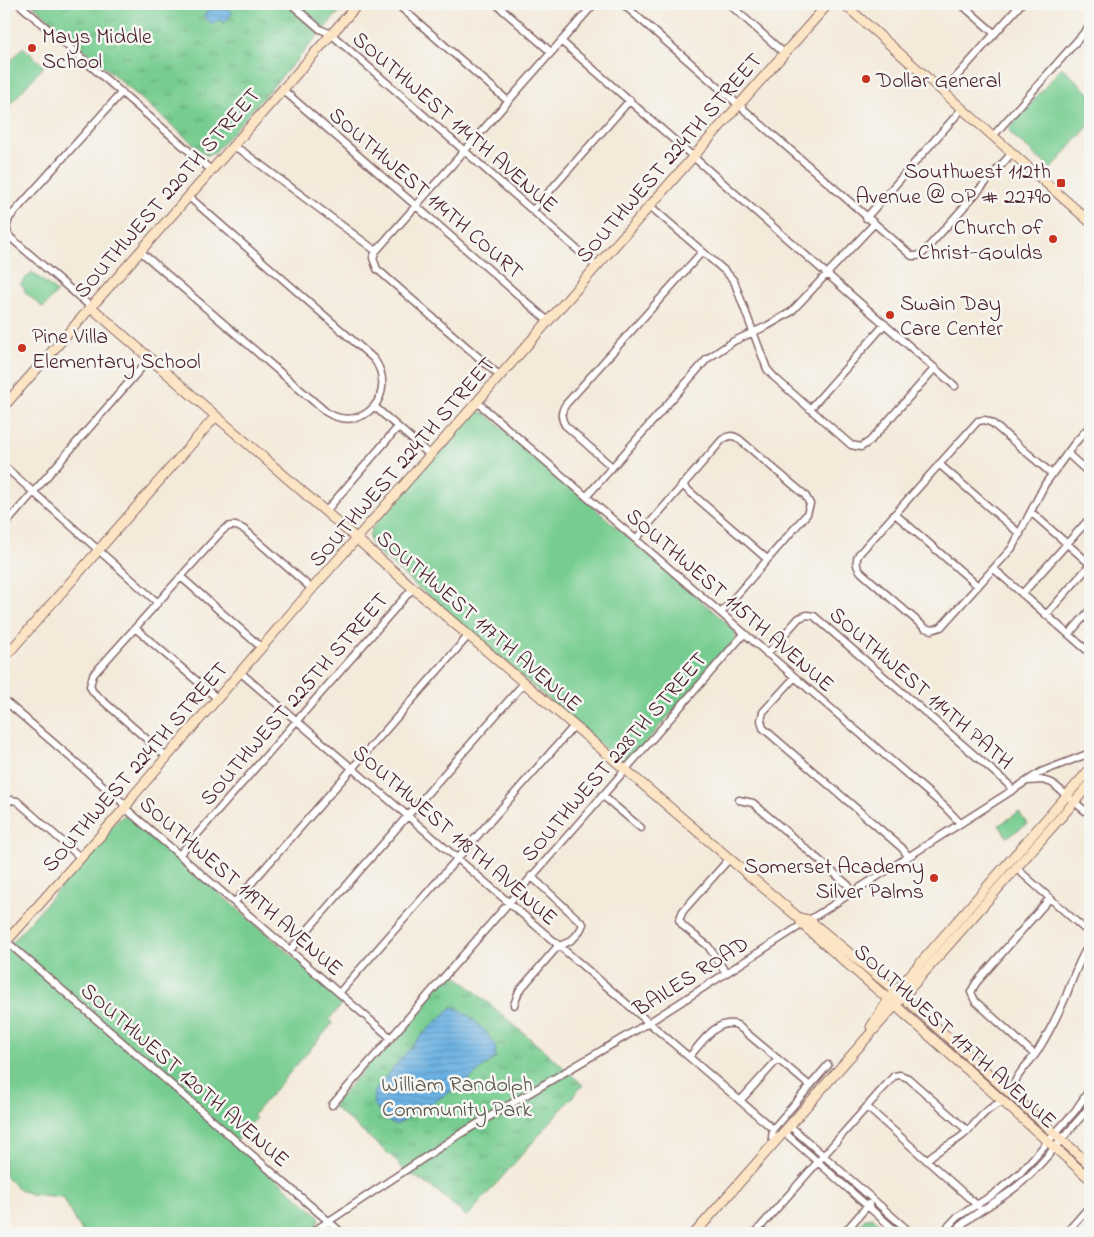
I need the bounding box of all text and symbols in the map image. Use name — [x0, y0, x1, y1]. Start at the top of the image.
place label: Mays Middle School — [42, 22, 152, 79]
street label: SOUTHWEST 114TH AVENUE — [344, 25, 564, 222]
marker: Mays Middle School — [26, 42, 38, 54]
street label: SOUTHWEST 224TH STREET — [569, 46, 771, 272]
place label: Dollar General — [875, 66, 1001, 98]
marker: Dollar General — [860, 73, 872, 85]
street label: SOUTHWEST 220TH STREET — [67, 81, 269, 307]
street label: SOUTHWEST 114TH COURT — [321, 101, 530, 288]
place label: Southwest 112th Avenue @ OP # 22790 — [855, 157, 1051, 214]
marker: Southwest 112th Avenue @ OP # 22790 — [1055, 177, 1067, 189]
place label: Church of Christ-Goulds — [918, 213, 1044, 270]
marker: Church of Christ-Goulds — [1047, 233, 1059, 245]
place label: Swain Day Care Center — [900, 289, 1003, 346]
marker: Swain Day Care Center — [884, 309, 896, 321]
place label: Pine Villa Elementary School — [32, 322, 201, 380]
marker: Pine Villa Elementary School — [16, 342, 28, 354]
street label: SOUTHWEST 224TH STREET — [302, 350, 504, 576]
street label: SOUTHWEST 115TH AVENUE — [618, 502, 840, 701]
street label: SOUTHWEST 117TH AVENUE — [368, 524, 588, 721]
street label: SOUTHWEST 225TH STREET — [193, 586, 397, 814]
street label: SOUTHWEST 114TH PATH — [821, 600, 1019, 778]
street label: SOUTHWEST 228TH STREET — [515, 645, 716, 870]
street label: SOUTHWEST 224TH STREET — [35, 655, 237, 881]
street label: SOUTHWEST 118TH AVENUE — [344, 738, 564, 935]
street label: SOUTHWEST 119TH AVENUE — [131, 789, 349, 985]
place label: Somerset Academy Silver Palms — [744, 852, 924, 909]
marker: Somerset Academy Silver Palms — [928, 872, 940, 884]
street label: BAILES ROAD — [627, 929, 756, 1026]
street label: SOUTHWEST 117TH AVENUE — [845, 937, 1063, 1137]
street label: SOUTHWEST 120TH AVENUE — [72, 976, 296, 1176]
park label: William Randolph Community Park — [381, 1070, 533, 1128]

